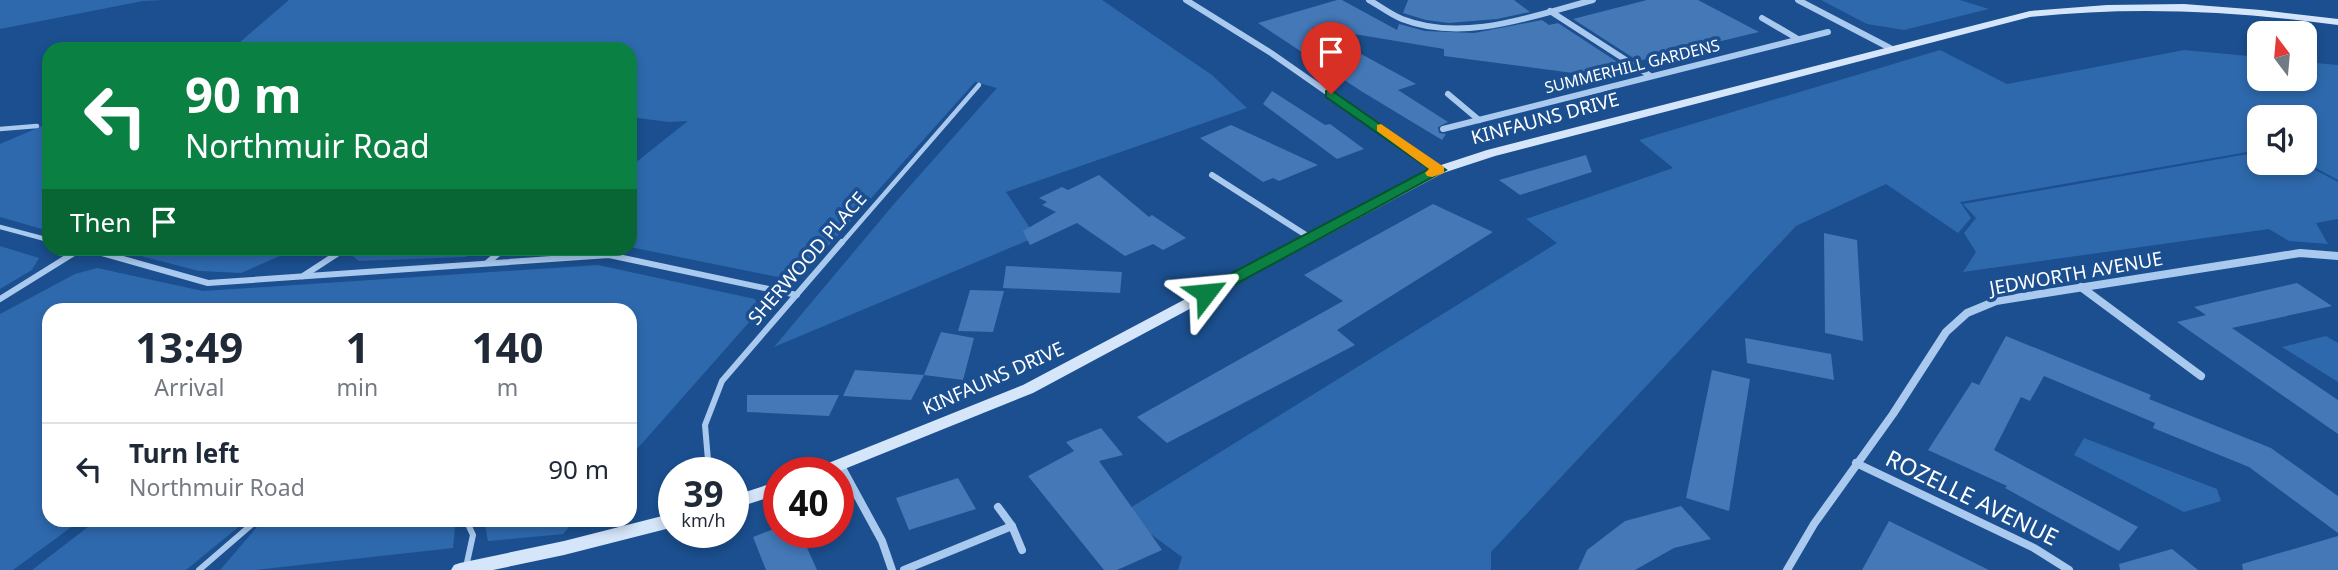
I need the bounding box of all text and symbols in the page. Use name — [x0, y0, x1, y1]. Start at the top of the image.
north arrow — [2247, 21, 2317, 91]
map controls — [2247, 21, 2317, 175]
pin — [1301, 22, 1361, 94]
icon: arrive — [1312, 33, 1350, 71]
street label: SUMMERHILL GARDENS — [1542, 34, 1722, 98]
text: 90 m — [185, 61, 302, 127]
icon: left — [70, 70, 161, 161]
street label: KINFAUNS DRIVE — [1468, 86, 1622, 150]
button: sound — [2247, 105, 2317, 175]
text: Northmuir Road — [185, 124, 430, 167]
street label: SHERWOOD PLACE — [742, 186, 872, 330]
icon: arrive — [145, 203, 183, 241]
text: Then — [70, 204, 131, 240]
street label: JEDWORTH AVENUE — [1985, 245, 2165, 301]
position arrow — [1169, 256, 1243, 330]
text: 13:49 — [135, 318, 243, 375]
text: 1 — [345, 318, 369, 375]
text: 140 — [472, 318, 544, 375]
street label: KINFAUNS DRIVE — [918, 335, 1068, 421]
text: Arrival — [154, 371, 224, 403]
text: min — [337, 371, 378, 403]
text: m — [497, 371, 518, 403]
text: Turn left — [129, 435, 240, 471]
street label: ROZELLE AVENUE — [1881, 441, 2064, 553]
icon: left — [70, 450, 108, 488]
text: 90 m — [548, 451, 609, 487]
speed limit sign: 40 — [763, 457, 854, 548]
text: 39 — [683, 470, 724, 517]
text: Northmuir Road — [129, 471, 305, 503]
text: km/h — [681, 508, 726, 532]

